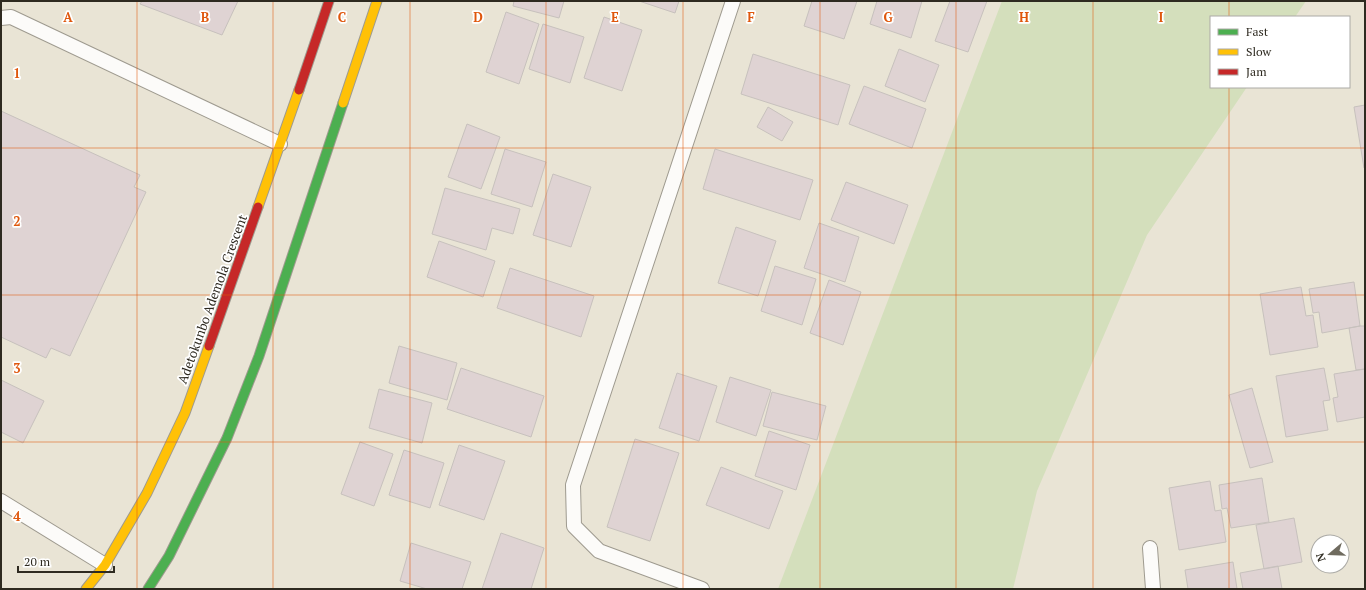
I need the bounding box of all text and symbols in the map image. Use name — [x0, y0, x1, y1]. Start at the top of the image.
text: A — [63, 8, 73, 26]
text: B — [201, 8, 209, 26]
text: C — [338, 8, 346, 26]
text: D — [473, 8, 483, 26]
text: E — [611, 8, 619, 26]
text: F — [747, 8, 755, 26]
text: G — [883, 8, 893, 26]
text: H — [1019, 8, 1029, 26]
text: I — [1159, 8, 1164, 26]
legend — [1210, 16, 1350, 88]
text: Fast — [1246, 24, 1269, 39]
text: Slow — [1246, 44, 1272, 59]
text: 1 — [13, 64, 21, 82]
text: Jam — [1246, 64, 1267, 79]
text: 2 — [13, 212, 21, 230]
street label: Adetokunbo Ademola Crescent — [173, 212, 251, 386]
text: 3 — [13, 359, 21, 377]
text: 4 — [13, 507, 21, 525]
north arrow — [1310, 534, 1350, 574]
scale bar — [18, 548, 114, 574]
text: N — [1312, 550, 1329, 563]
text: 20 m — [24, 554, 51, 569]

